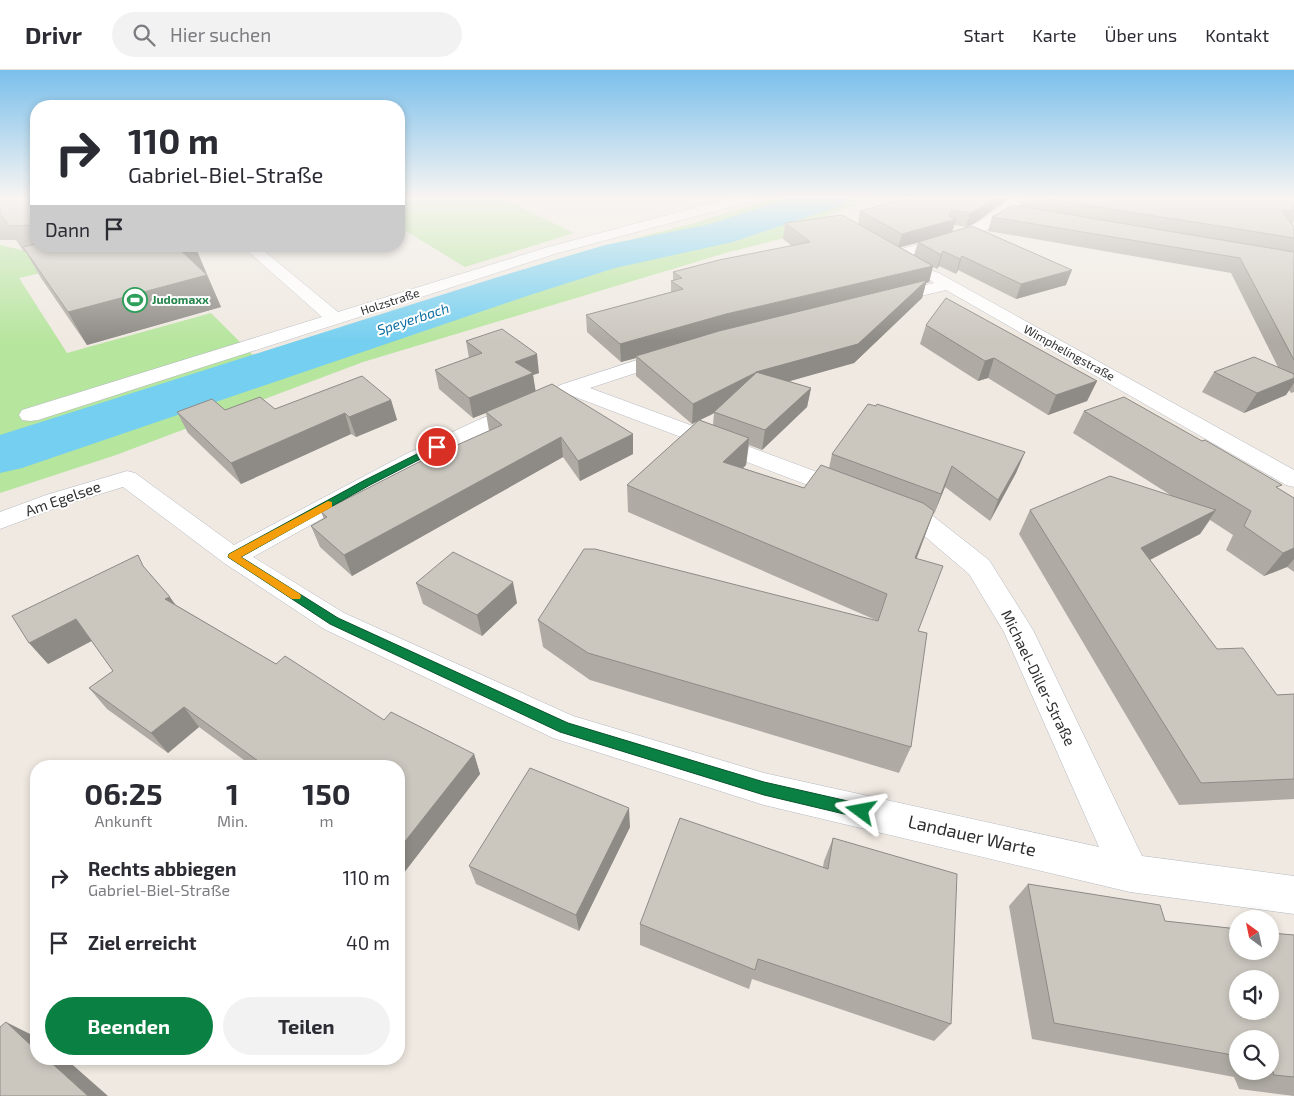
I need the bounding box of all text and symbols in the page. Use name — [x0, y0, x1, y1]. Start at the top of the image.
search box — [112, 12, 462, 57]
text: Drivr — [25, 20, 82, 49]
icon: search — [130, 21, 158, 49]
text: Hier suchen — [170, 23, 271, 46]
text: Start — [963, 24, 1004, 46]
text: Karte — [1032, 24, 1077, 46]
text: Über uns — [1105, 24, 1177, 46]
text: Kontakt — [1205, 24, 1269, 46]
text: 110 m — [128, 119, 219, 161]
icon: right — [45, 120, 110, 185]
text: Gabriel-Biel-Straße — [128, 161, 323, 187]
icon: arrive — [100, 215, 128, 243]
text: Dann — [45, 218, 90, 241]
street label: Holzstraße — [358, 285, 421, 317]
sports icon: Judomaxx — [122, 287, 148, 313]
place label: Judomaxx — [152, 292, 209, 306]
water label: Speyerbach — [375, 299, 451, 338]
street label: Wimphelingstraße — [1021, 321, 1118, 383]
pin — [416, 426, 458, 468]
icon: arrive — [423, 433, 451, 461]
street label: Am Egelsee — [23, 477, 103, 519]
street label: Michael-Diller-Straße — [998, 607, 1080, 749]
text: 06:25 — [84, 775, 163, 811]
text: 1 — [226, 775, 239, 811]
text: 150 — [302, 775, 351, 811]
position arrow — [834, 784, 886, 836]
street label: Landauer Warte — [906, 810, 1038, 860]
text: Ankunft — [94, 811, 152, 830]
text: Min. — [217, 811, 248, 830]
text: m — [319, 811, 333, 830]
text: Rechts abbiegen — [88, 857, 236, 880]
icon: right — [45, 864, 73, 892]
text: 110 m — [343, 866, 390, 889]
text: Gabriel-Biel-Straße — [88, 880, 230, 899]
north arrow — [1229, 910, 1279, 960]
map controls — [1229, 910, 1279, 1080]
icon: arrive — [45, 929, 73, 957]
text: Ziel erreicht — [88, 931, 197, 954]
text: 40 m — [346, 931, 390, 954]
button: sound — [1229, 970, 1279, 1020]
button: Beenden — [45, 997, 213, 1055]
button: Teilen — [223, 997, 390, 1055]
button: search — [1229, 1030, 1279, 1080]

